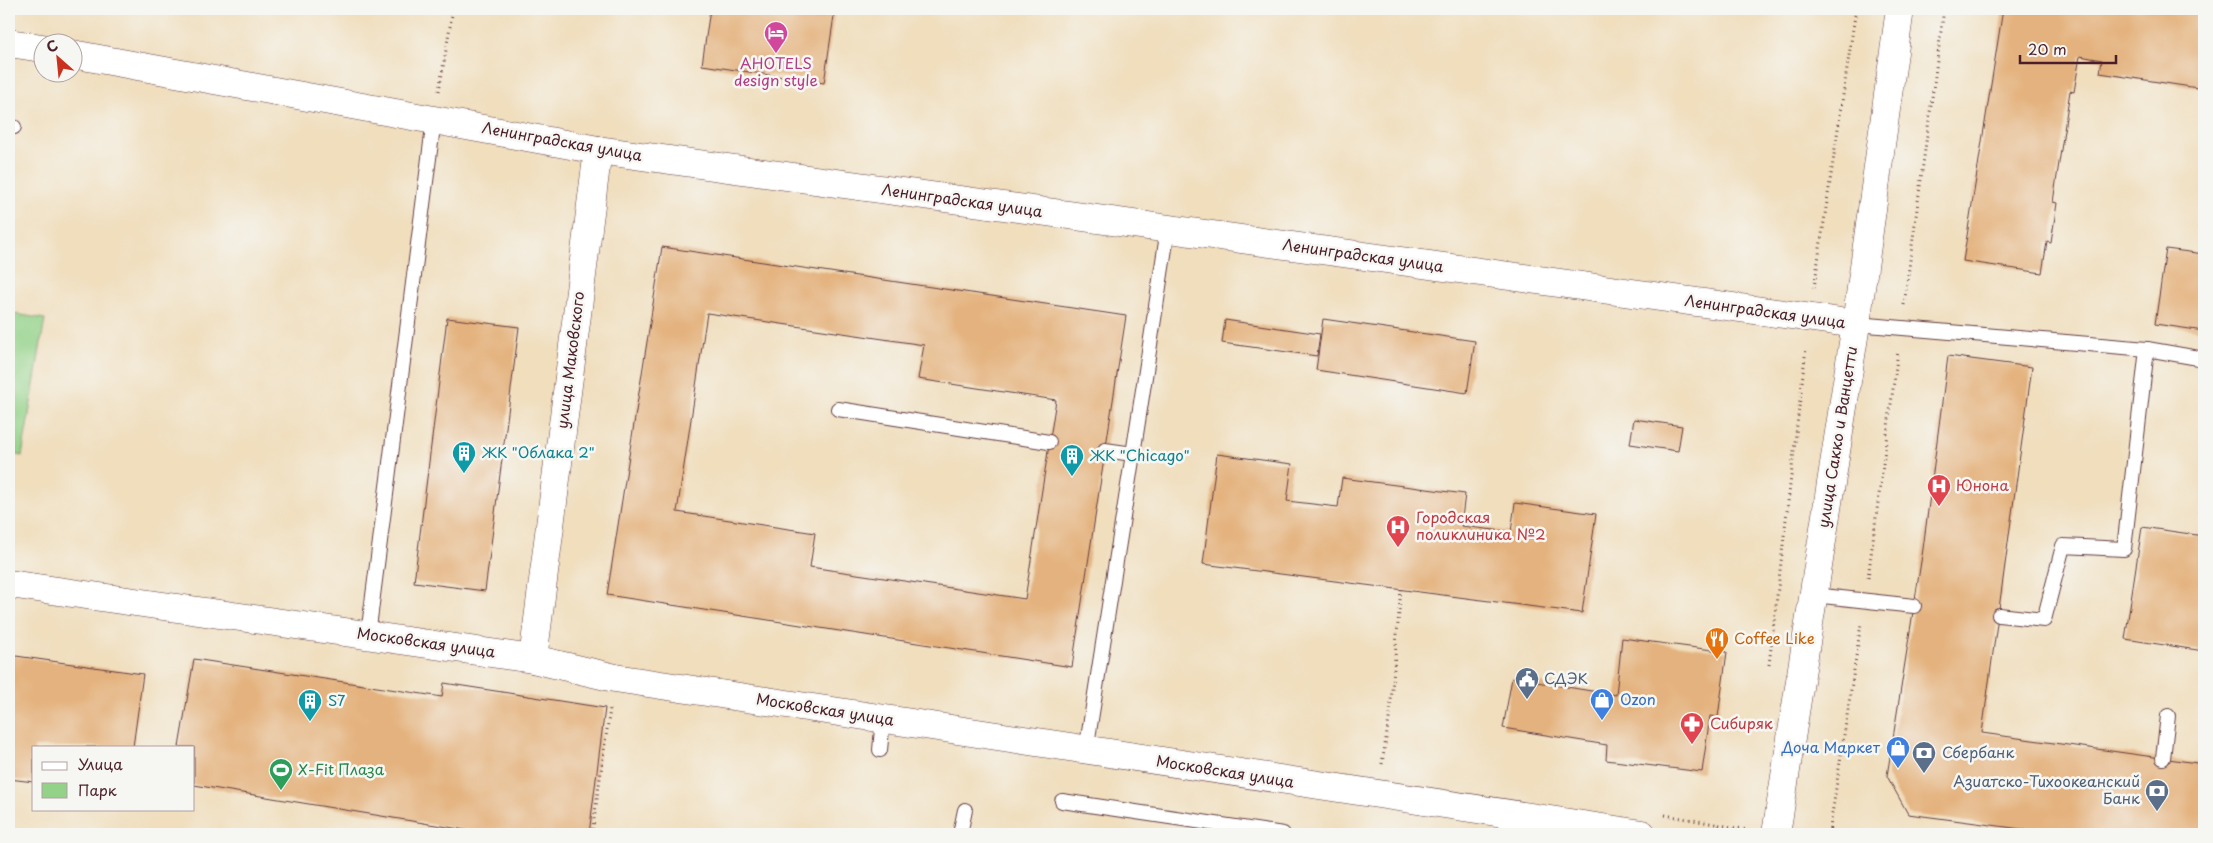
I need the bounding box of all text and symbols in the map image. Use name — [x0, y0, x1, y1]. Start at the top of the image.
hotel icon: AHOTELS design style — [763, 20, 789, 54]
north arrow — [32, 32, 82, 82]
scale bar — [2020, 32, 2117, 64]
text: С — [42, 34, 61, 58]
text: 20 m — [2028, 37, 2067, 60]
place label: AHOTELS design style — [734, 51, 818, 91]
street label: Ленинградская улица — [480, 115, 645, 166]
street label: Ленинградская улица — [880, 177, 1045, 222]
street label: Ленинградская улица — [1281, 232, 1446, 277]
street label: Ленинградская улица — [1683, 288, 1848, 333]
street label: улица Маковского — [550, 290, 589, 430]
street label: улица Сакко и Ванцетти — [1811, 344, 1862, 529]
building icon: ЖК "Облака 2" — [451, 440, 477, 474]
place label: ЖК "Облака 2" — [481, 440, 595, 463]
building icon: ЖК "Chicago" — [1059, 443, 1085, 477]
place label: ЖК "Chicago" — [1089, 443, 1190, 466]
hospital icon: Юнона — [1926, 473, 1952, 507]
place label: Юнона — [1956, 473, 2009, 496]
place label: Городская поликлиника №2 — [1416, 505, 1546, 545]
hospital icon: Городская поликлиника №2 — [1385, 514, 1411, 548]
street label: Московская улица — [356, 620, 497, 663]
restaurant icon: Coffee Like — [1704, 626, 1730, 660]
place label: Coffee Like — [1734, 626, 1815, 649]
public building icon: СДЭК — [1514, 666, 1540, 700]
place label: СДЭК — [1544, 666, 1588, 689]
street label: Московская улица — [755, 686, 896, 731]
shop icon: Ozon — [1589, 687, 1615, 721]
place label: Ozon — [1620, 687, 1656, 710]
building icon: S7 — [297, 688, 323, 722]
place label: S7 — [328, 688, 345, 711]
pharmacy icon: Сибиряк — [1679, 711, 1705, 745]
place label: Сибиряк — [1710, 711, 1773, 734]
place label: Доча Маркет — [1781, 735, 1881, 758]
shop icon: Доча Маркет — [1885, 735, 1911, 769]
bank icon: Сбербанк — [1911, 740, 1937, 774]
place label: Сбербанк — [1942, 740, 2014, 763]
legend — [32, 746, 195, 810]
street label: Московская улица — [1155, 748, 1296, 793]
text: Улица — [78, 752, 123, 775]
sports icon: X-Fit Плаза — [268, 757, 294, 791]
place label: X-Fit Плаза — [298, 757, 385, 780]
place label: Азиатско-Тихоокеанский Банк — [1953, 769, 2140, 809]
text: Парк — [78, 778, 117, 801]
bank icon: Азиатско-Тихоокеанский Банк — [2144, 778, 2170, 812]

